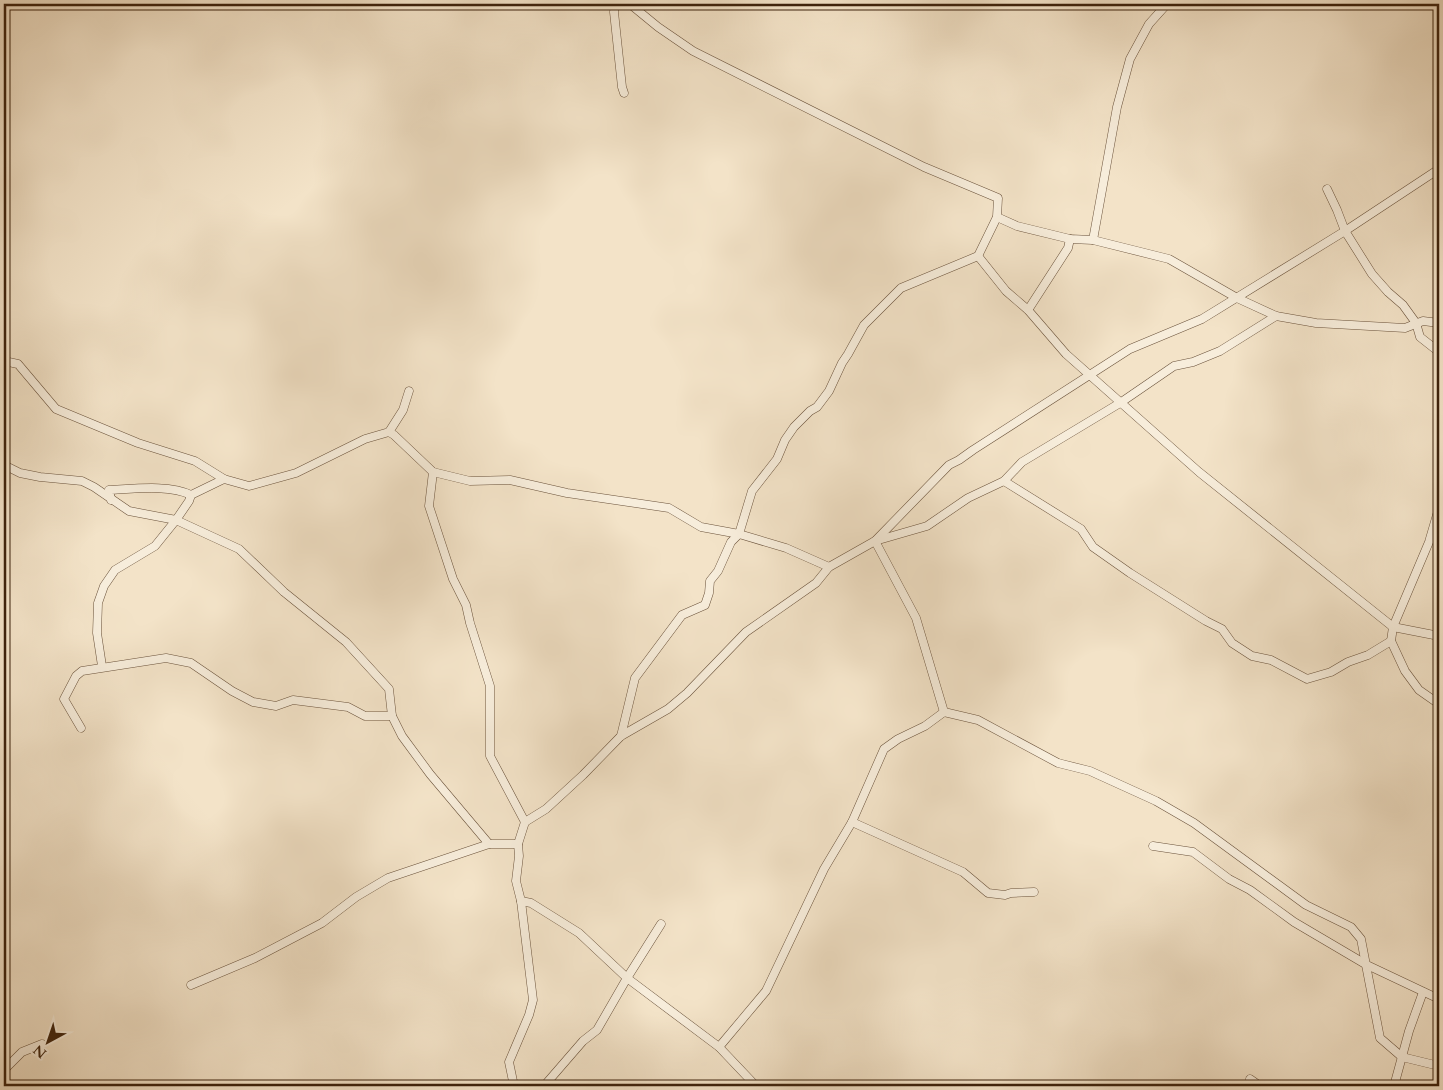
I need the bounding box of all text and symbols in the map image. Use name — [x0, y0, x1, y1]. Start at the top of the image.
north arrow — [22, 1018, 72, 1068]
text: N — [29, 1040, 51, 1063]

